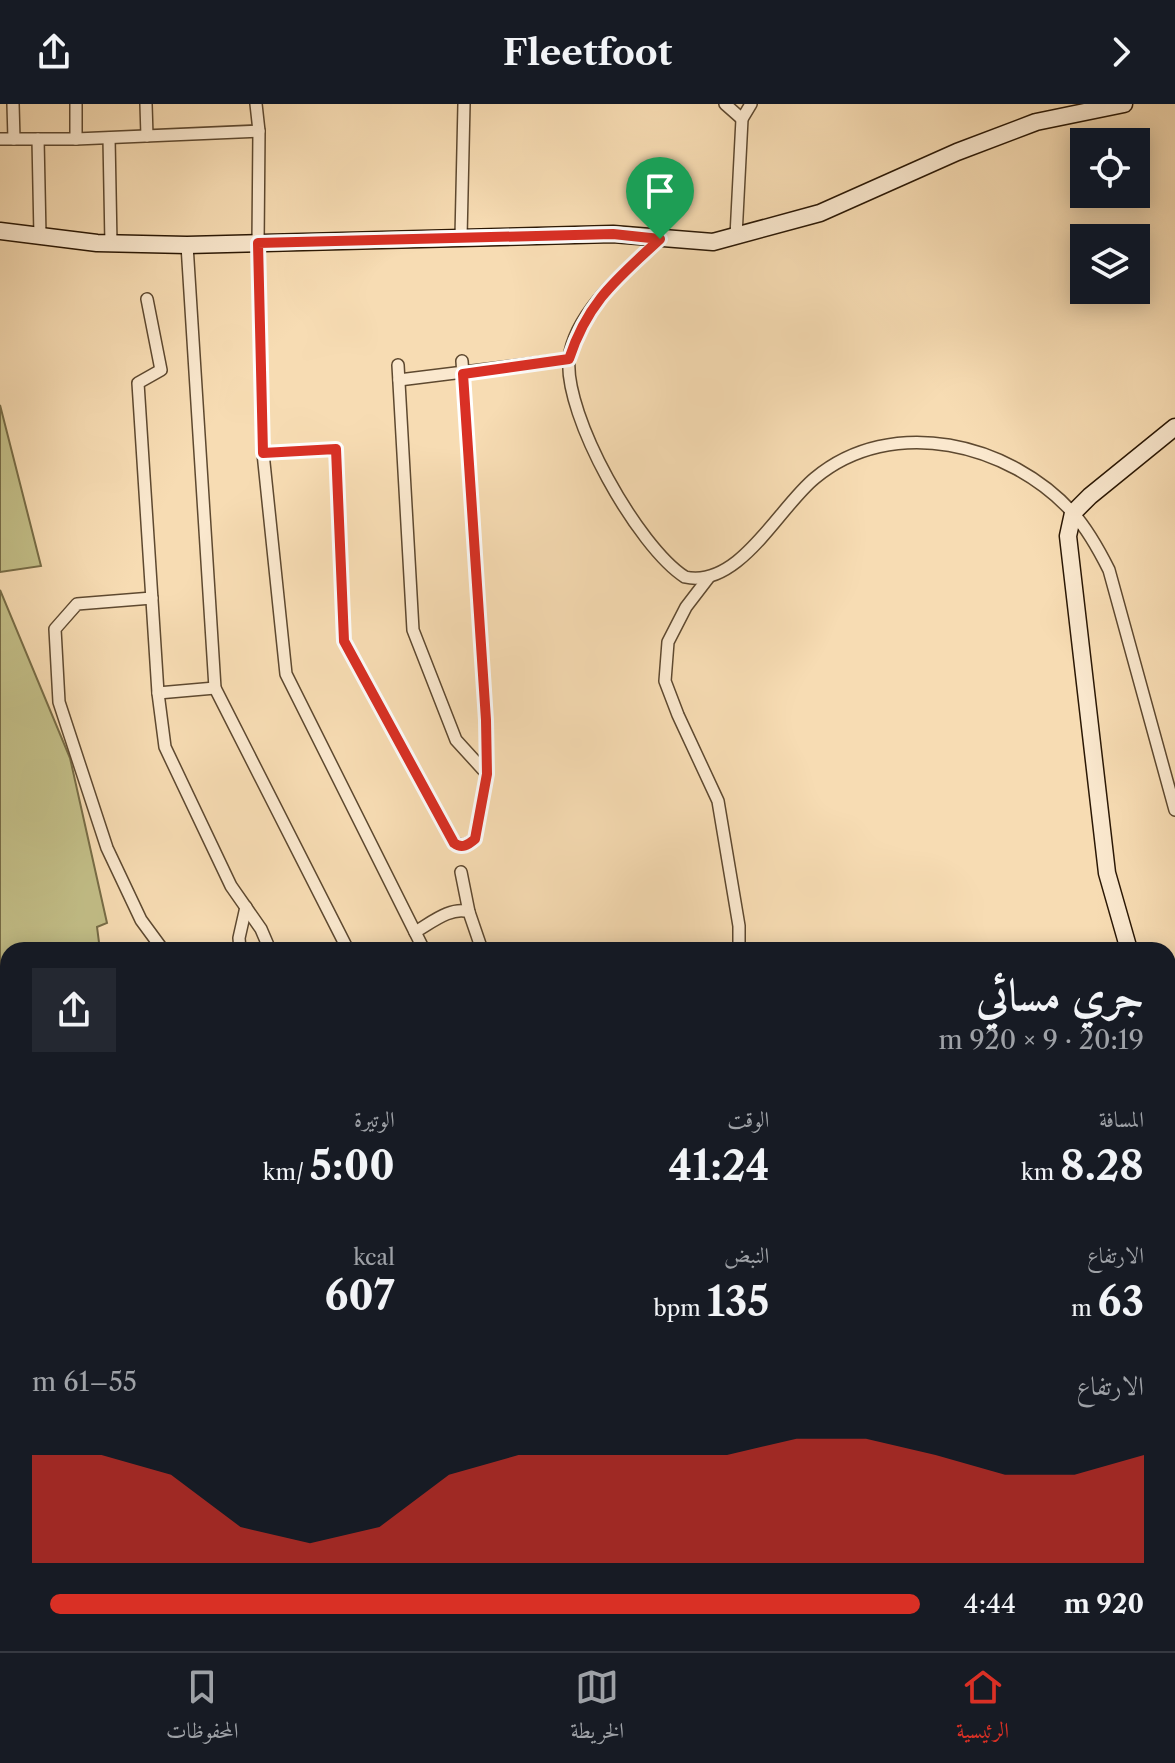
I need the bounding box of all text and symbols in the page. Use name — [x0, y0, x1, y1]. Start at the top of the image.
icon: share — [32, 30, 76, 74]
text: Fleetfoot — [503, 30, 672, 74]
icon: forward — [1099, 30, 1143, 74]
map controls — [1070, 128, 1150, 304]
button: locate — [1070, 128, 1150, 208]
pin — [626, 157, 694, 239]
icon: arrive — [638, 169, 682, 213]
button: layers — [1070, 224, 1150, 304]
text: جري مسائي — [976, 967, 1144, 1021]
button: share — [32, 968, 116, 1052]
text: 20:19 · 9 × 920 m — [938, 1024, 1144, 1056]
text: الوتيرة — [354, 1106, 395, 1133]
text: الوقت — [727, 1106, 769, 1133]
text: المسافة — [1099, 1106, 1144, 1133]
text: 5:00 — [310, 1141, 395, 1190]
text: 41:24 — [668, 1141, 769, 1190]
text: 8.28 — [1060, 1141, 1144, 1190]
text: /km — [263, 1159, 310, 1186]
text: km — [1021, 1159, 1060, 1186]
text: النبض — [724, 1242, 769, 1269]
text: الارتفاع — [1087, 1242, 1144, 1269]
text: kcal — [353, 1244, 395, 1271]
text: 607 — [324, 1271, 395, 1320]
text: 135 — [707, 1277, 769, 1326]
text: 63 — [1098, 1277, 1144, 1326]
text: bpm — [653, 1295, 707, 1322]
text: m — [1071, 1295, 1098, 1322]
text: 55–61 m — [32, 1366, 137, 1398]
text: الارتفاع — [1077, 1370, 1144, 1402]
text: 4:44 — [964, 1588, 1016, 1620]
text: 920 m — [1064, 1588, 1144, 1620]
tab: المحفوظات — [166, 1665, 239, 1752]
tab: الخريطة — [571, 1665, 624, 1752]
tab: الرئيسية — [956, 1665, 1009, 1752]

